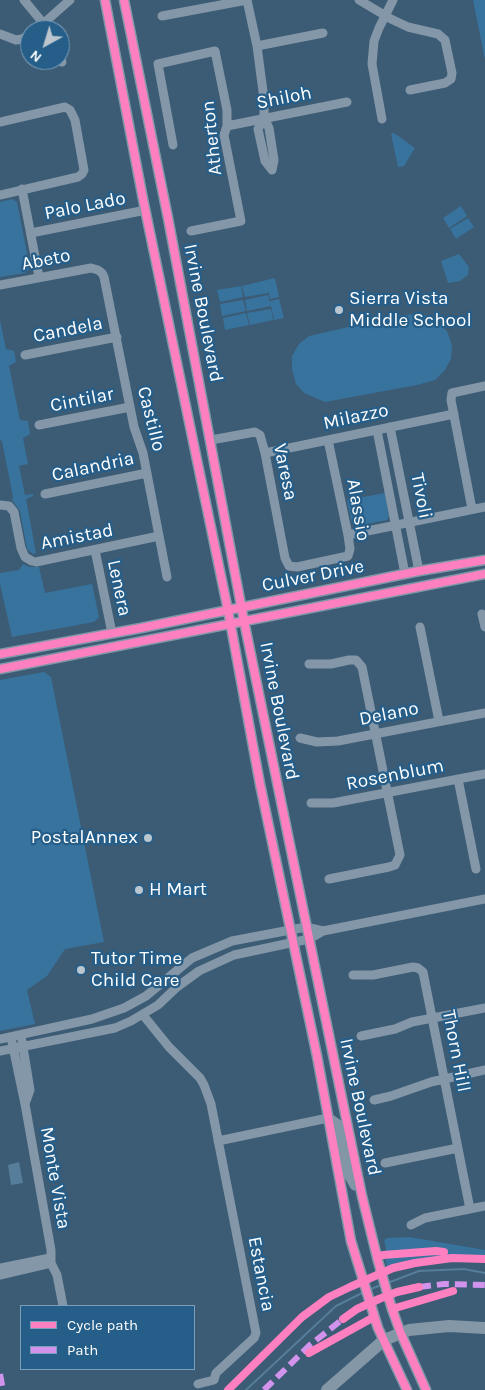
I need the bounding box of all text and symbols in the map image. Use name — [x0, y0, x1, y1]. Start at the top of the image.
north arrow — [20, 20, 70, 70]
text: N — [27, 47, 45, 66]
street label: Shiloh — [254, 81, 314, 115]
street label: Atherton — [197, 99, 227, 177]
street label: Palo Lado — [42, 187, 128, 225]
street label: Irvine Boulevard — [178, 242, 228, 384]
street label: Abeto — [20, 244, 72, 276]
place label: Sierra Vista Middle School — [349, 288, 472, 332]
marker: Sierra Vista Middle School — [333, 304, 345, 316]
street label: Candela — [31, 312, 105, 348]
street label: Cintilar — [48, 383, 116, 417]
street label: Castillo — [132, 384, 170, 454]
street label: Milazzo — [321, 399, 391, 435]
street label: Varesa — [268, 441, 302, 503]
street label: Calandria — [50, 447, 136, 487]
street label: Tivoli — [405, 471, 437, 521]
street label: Alassio — [341, 477, 375, 543]
street label: Amistad — [39, 519, 115, 555]
street label: Culver Drive — [260, 555, 366, 597]
street label: Lenera — [102, 558, 136, 618]
street label: Irvine Boulevard — [254, 640, 304, 782]
street label: Delano — [357, 697, 421, 731]
street label: Rosenblum — [344, 754, 446, 796]
place label: PostalAnnex — [31, 827, 138, 849]
marker: PostalAnnex — [142, 832, 154, 844]
place label: H Mart — [149, 879, 207, 901]
marker: H Mart — [133, 884, 145, 896]
place label: Tutor Time Child Care — [91, 948, 182, 992]
marker: Tutor Time Child Care — [75, 964, 87, 976]
street label: Thorn Hill — [437, 1008, 475, 1094]
street label: Irvine Boulevard — [334, 1036, 386, 1178]
street label: Monte Vista — [35, 1125, 75, 1231]
street label: Estancia — [243, 1235, 279, 1313]
legend — [20, 1305, 195, 1370]
text: Cycle path — [67, 1316, 138, 1334]
text: Path — [67, 1341, 98, 1359]

